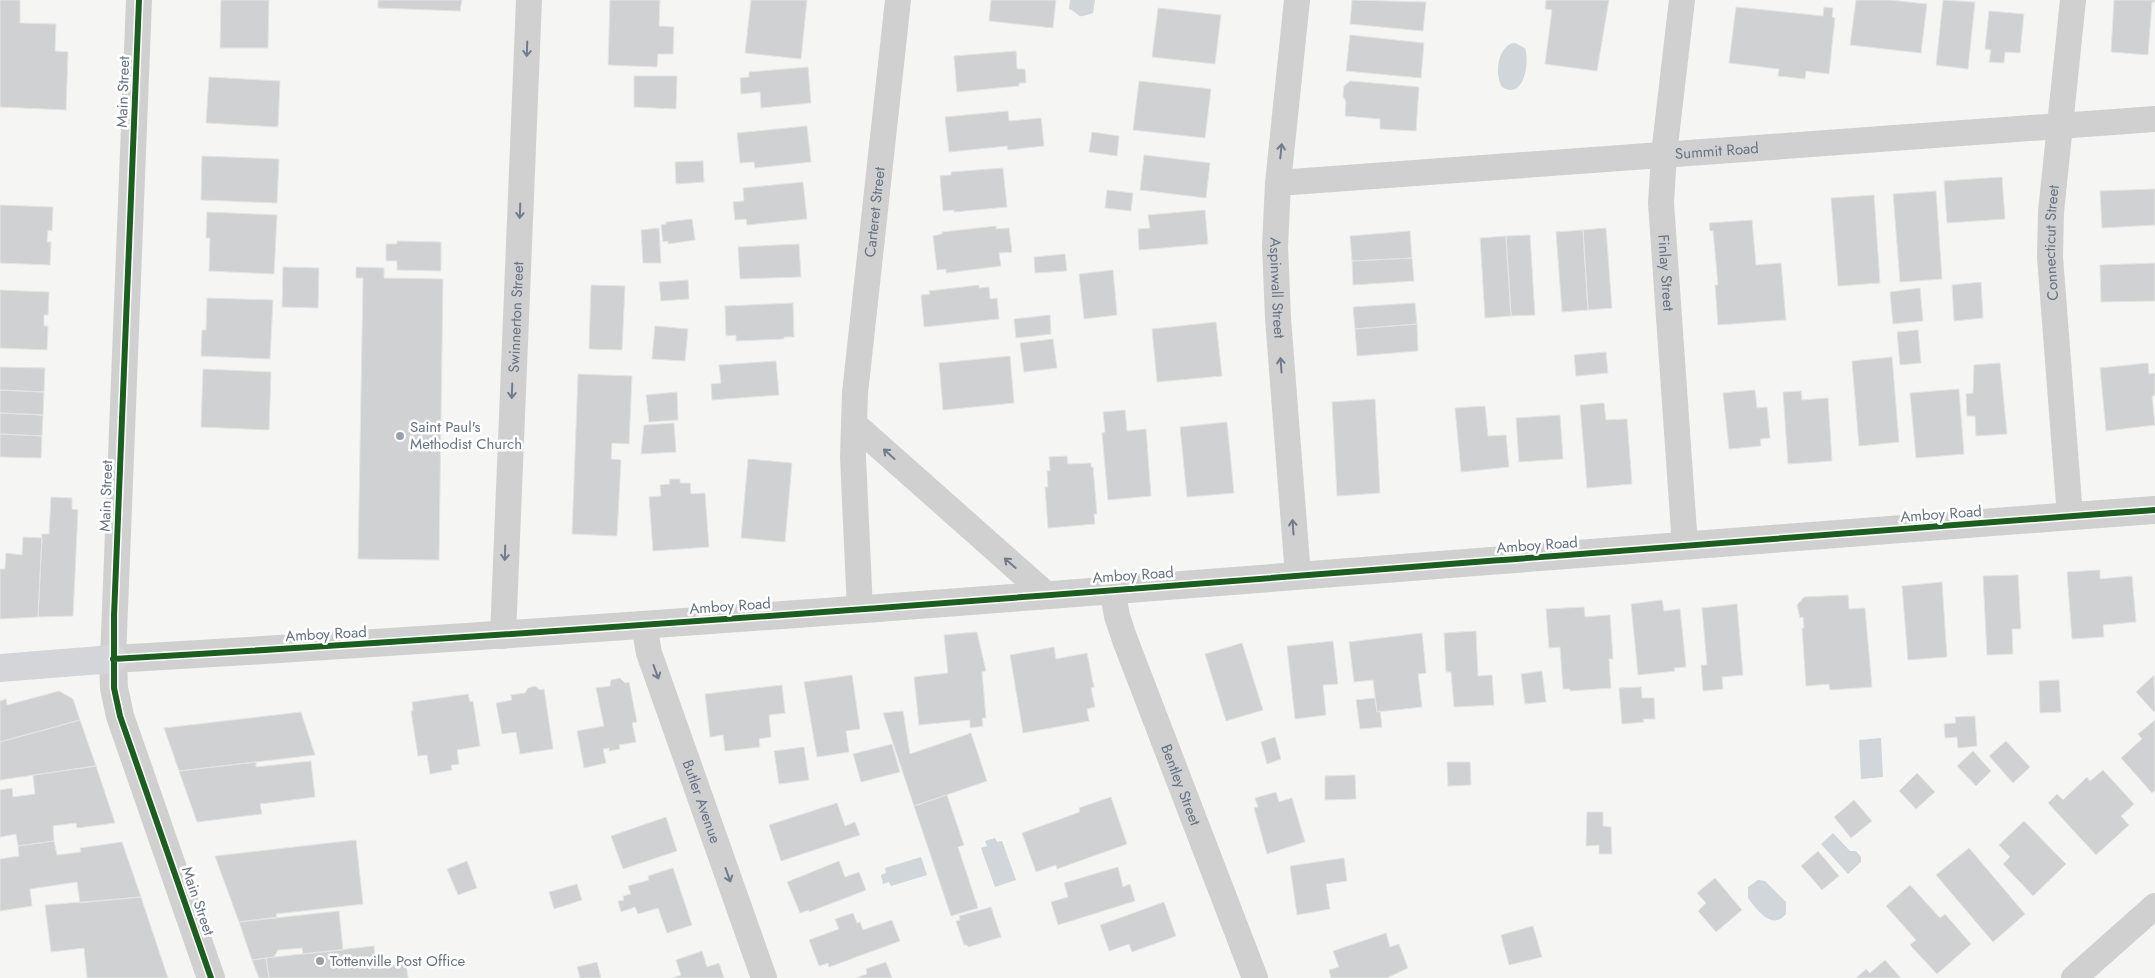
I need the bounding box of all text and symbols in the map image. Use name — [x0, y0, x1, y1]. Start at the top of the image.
one-way arrow — [522, 40, 532, 56]
street label: Main Street — [111, 56, 135, 128]
street label: Summit Road — [1674, 137, 1759, 165]
one-way arrow — [1276, 143, 1286, 159]
street label: Carteret Street — [859, 166, 891, 259]
street label: Connecticut Street — [2039, 184, 2065, 301]
one-way arrow — [515, 202, 525, 219]
street label: Finlay Street — [1652, 234, 1680, 312]
street label: Aspinwall Street — [1264, 237, 1291, 340]
street label: Swinnerton Street — [503, 261, 529, 373]
one-way arrow — [1277, 357, 1286, 373]
one-way arrow — [507, 382, 517, 399]
place label: Saint Paul's Methodist Church — [410, 416, 522, 455]
marker: Saint Paul's Methodist Church — [394, 430, 406, 442]
one-way arrow — [883, 448, 896, 460]
street label: Main Street — [94, 460, 118, 532]
street label: Amboy Road — [1900, 500, 1982, 528]
one-way arrow — [1289, 519, 1298, 535]
street label: Amboy Road — [1496, 531, 1578, 559]
one-way arrow — [500, 544, 510, 561]
one-way arrow — [1004, 557, 1017, 568]
street label: Amboy Road — [1092, 561, 1174, 589]
street label: Amboy Road — [689, 592, 771, 620]
street label: Amboy Road — [285, 621, 367, 647]
one-way arrow — [652, 664, 661, 679]
street label: Bentley Street — [1155, 741, 1206, 829]
street label: Butler Avenue — [677, 757, 727, 847]
street label: Main Street — [176, 864, 220, 939]
one-way arrow — [724, 866, 733, 882]
place label: Tottenville Post Office — [330, 950, 466, 972]
marker: Tottenville Post Office — [314, 955, 326, 967]

